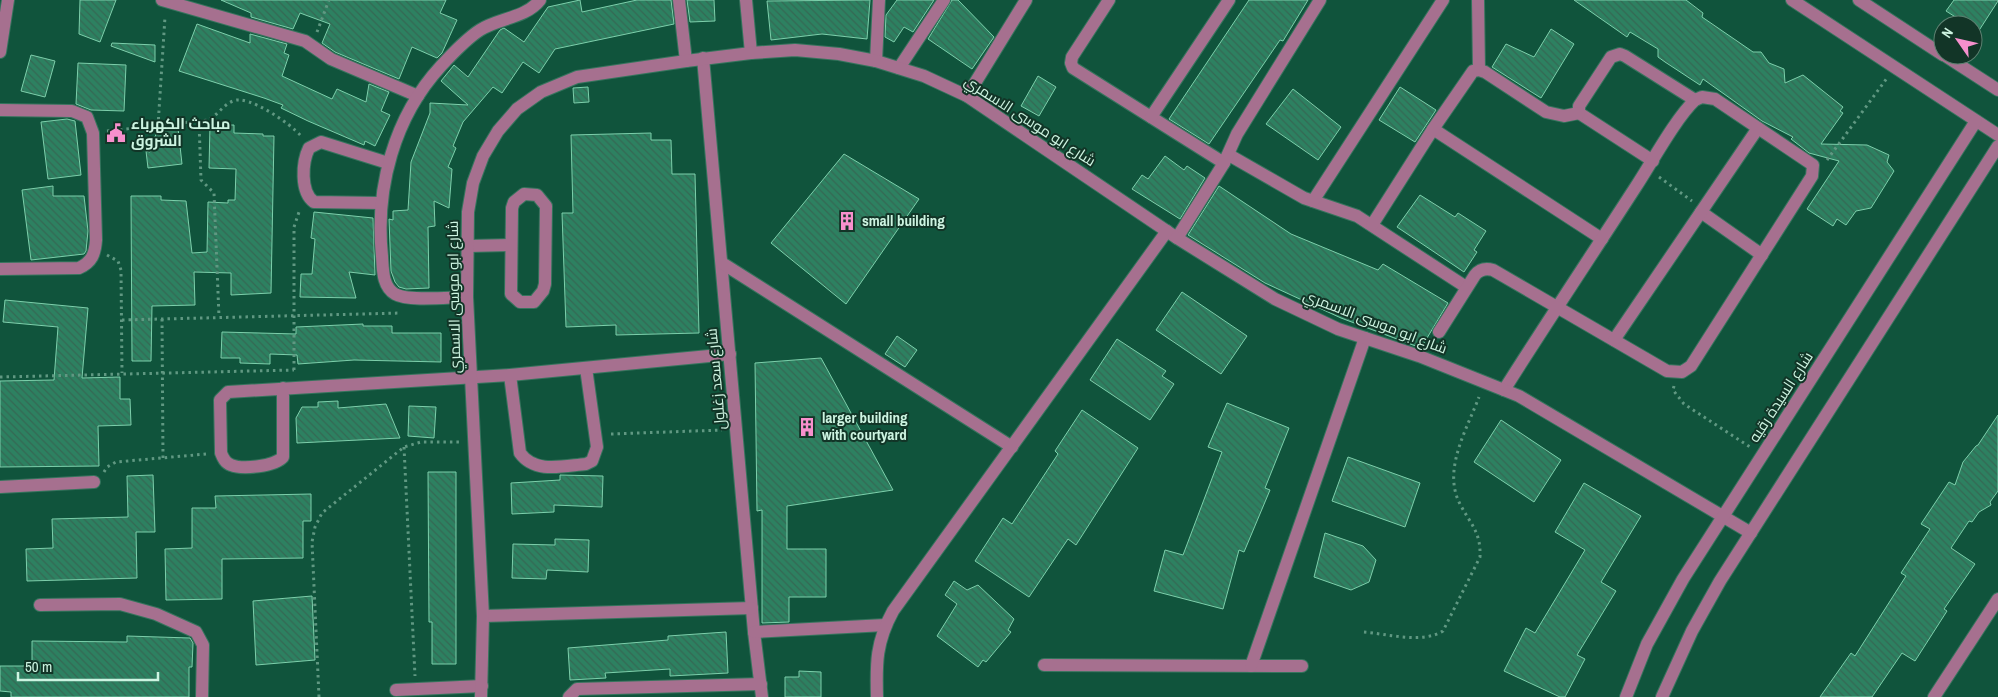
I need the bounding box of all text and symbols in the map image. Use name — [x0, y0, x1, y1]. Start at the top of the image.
north arrow — [1933, 15, 1983, 65]
text: N — [1937, 24, 1957, 41]
street label: شارع ابو موسى الاسمري — [959, 70, 1100, 173]
place label: مباحث الكهرباء الشروق — [131, 113, 230, 151]
public building icon: مباحث الكهرباء الشروق — [105, 122, 127, 144]
building icon: small building — [836, 210, 858, 232]
place label: small building — [862, 210, 945, 231]
street label: شارع ابو موسى الاسمري — [442, 220, 467, 374]
street label: شارع ابو موسى الاسمري — [1299, 284, 1450, 361]
street label: شارع سعد زغلول — [701, 327, 731, 431]
street label: شارع السيدة رقيه — [1743, 347, 1819, 447]
place label: larger building with courtyard — [822, 407, 908, 445]
building icon: larger building with courtyard — [796, 416, 818, 438]
scale bar — [18, 650, 158, 682]
text: 50 m — [25, 656, 52, 677]

